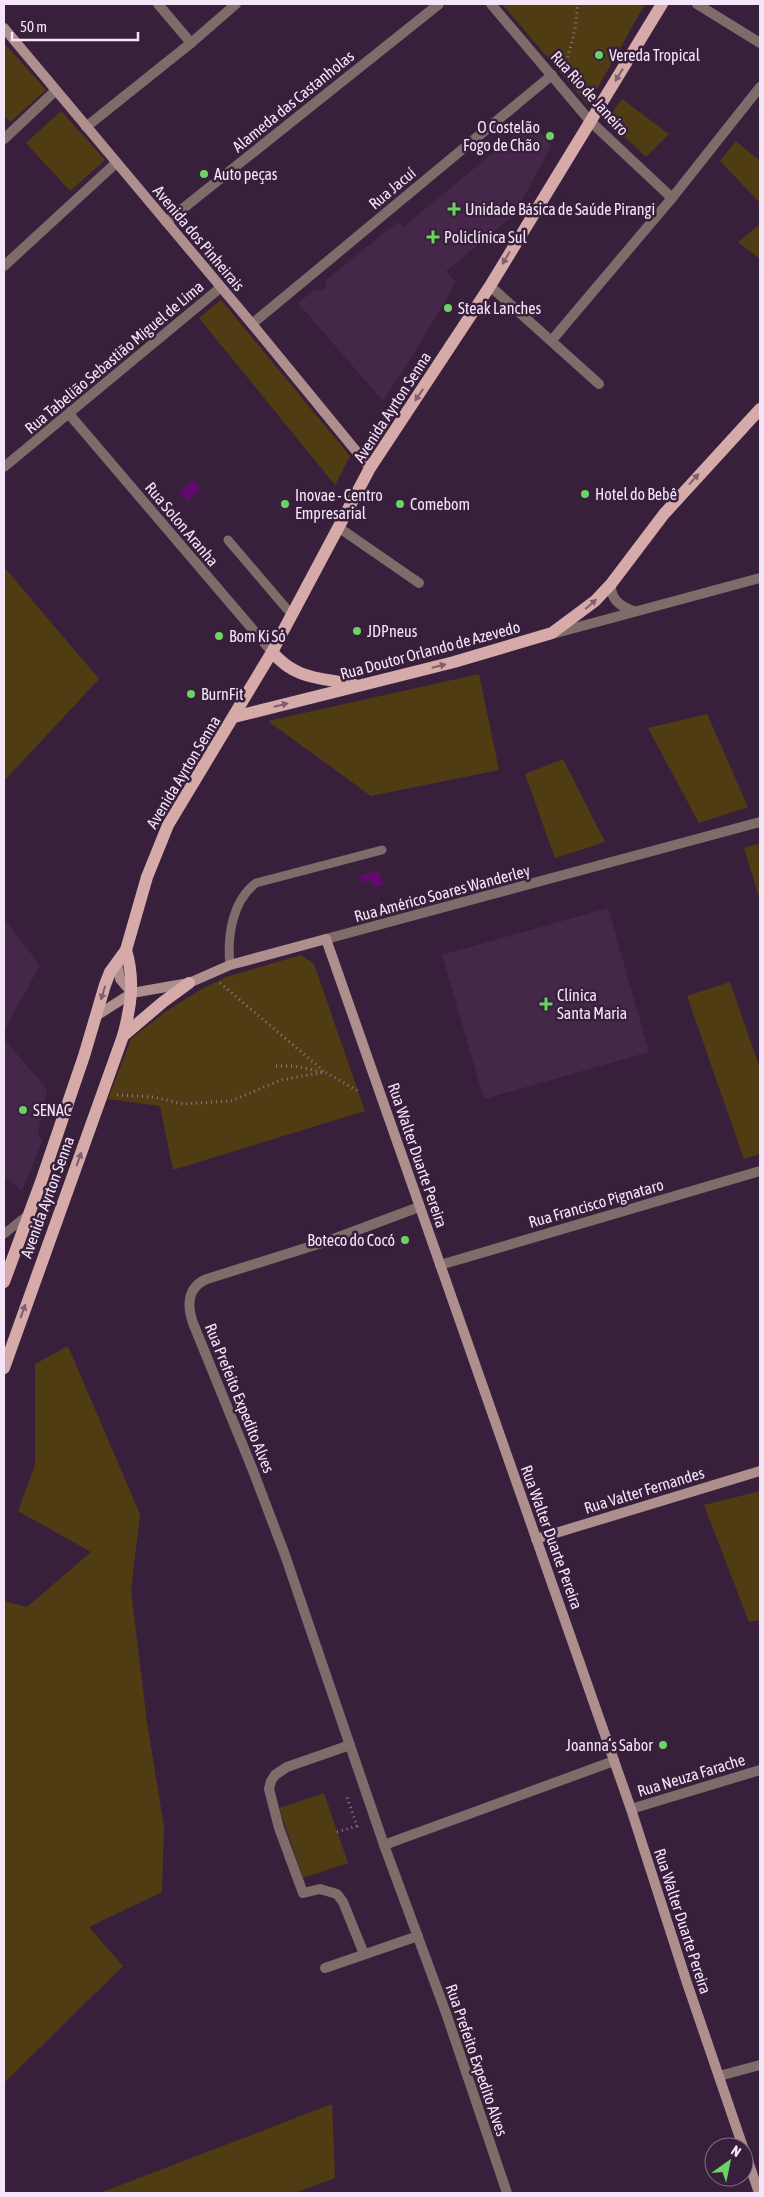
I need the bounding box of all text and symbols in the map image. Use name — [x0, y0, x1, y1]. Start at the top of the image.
scale bar — [12, 10, 139, 42]
text: 50 m — [20, 18, 47, 35]
street label: Alameda das Castanholas — [229, 46, 358, 156]
place label: Vereda Tropical — [609, 46, 701, 65]
street label: Rua Rio de Janeiro — [547, 47, 633, 139]
marker: Vereda Tropical — [593, 49, 605, 61]
one-way arrow — [614, 69, 623, 82]
place label: O Costelão Fogo de Chão — [463, 118, 540, 155]
marker: O Costelão Fogo de Chão — [544, 130, 556, 142]
street label: Rua Jacuí — [365, 163, 419, 213]
place label: Auto peças — [214, 165, 278, 184]
marker: Auto peças — [198, 168, 210, 180]
street label: Avenida dos Pinheirais — [150, 182, 249, 295]
place label: Unidade Básica de Saúde Pirangi — [465, 200, 655, 219]
marker: Unidade Básica de Saúde Pirangi — [447, 202, 461, 216]
place label: Policlínica Sul — [444, 228, 527, 246]
marker: Policlínica Sul — [426, 230, 440, 244]
one-way arrow — [502, 252, 511, 265]
street label: Rua Tabelião Sebastião Miguel de Lima — [21, 277, 207, 438]
place label: Steak Lanches — [458, 299, 541, 317]
marker: Steak Lanches — [442, 302, 454, 314]
street label: Avenida Ayrton Senna — [350, 348, 435, 466]
one-way arrow — [414, 389, 424, 402]
one-way arrow — [689, 473, 700, 486]
street label: Rua Solon Aranha — [142, 478, 222, 570]
place label: Hotel do Bebê — [595, 485, 677, 503]
place label: Inovae - Centro Empresarial — [295, 486, 383, 523]
marker: Hotel do Bebê — [579, 488, 591, 500]
place label: Comebom — [410, 495, 470, 513]
marker: Inovae - Centro Empresarial — [279, 498, 291, 510]
marker: Comebom — [394, 498, 406, 510]
one-way arrow — [585, 599, 597, 610]
street label: Rua Doutor Orlando de Azevedo — [338, 617, 522, 683]
place label: JDPneus — [367, 622, 418, 640]
marker: JDPneus — [351, 625, 363, 637]
place label: Bom Ki Só — [229, 627, 286, 645]
marker: Bom Ki Só — [213, 630, 225, 642]
one-way arrow — [432, 662, 447, 670]
place label: BurnFit — [201, 685, 244, 703]
marker: BurnFit — [185, 688, 197, 700]
one-way arrow — [274, 701, 289, 709]
street label: Avenida Ayrton Senna — [142, 712, 225, 832]
street label: Rua Américo Soares Wanderley — [352, 861, 532, 926]
one-way arrow — [99, 985, 107, 1000]
place label: Clínica Santa Maria — [557, 986, 627, 1022]
marker: Clínica Santa Maria — [539, 997, 553, 1011]
street label: Rua Walter Duarte Pereira — [385, 1080, 451, 1230]
place label: SENAC — [33, 1101, 71, 1119]
marker: SENAC — [17, 1104, 29, 1116]
street label: Avenida Ayrton Senna — [17, 1134, 78, 1261]
one-way arrow — [76, 1151, 83, 1166]
street label: Rua Francisco Pignataro — [526, 1175, 666, 1232]
place label: Boteco do Cocó — [307, 1231, 395, 1249]
marker: Boteco do Cocó — [399, 1234, 411, 1246]
one-way arrow — [20, 1304, 27, 1319]
street label: Rua Prefeito Expedito Alves — [201, 1321, 278, 1476]
street label: Rua Walter Duarte Pereira — [518, 1463, 586, 1611]
street label: Rua Valter Fernandes — [582, 1463, 707, 1517]
place label: Joanna´s Sabor — [566, 1736, 653, 1754]
marker: Joanna´s Sabor — [657, 1739, 669, 1751]
street label: Rua Neuza Farache — [635, 1750, 747, 1800]
street label: Rua Walter Duarte Pereira — [651, 1846, 715, 1996]
street label: Rua Prefeito Expedito Alves — [442, 1982, 512, 2139]
north arrow — [704, 2137, 754, 2187]
text: N — [728, 2142, 744, 2160]

